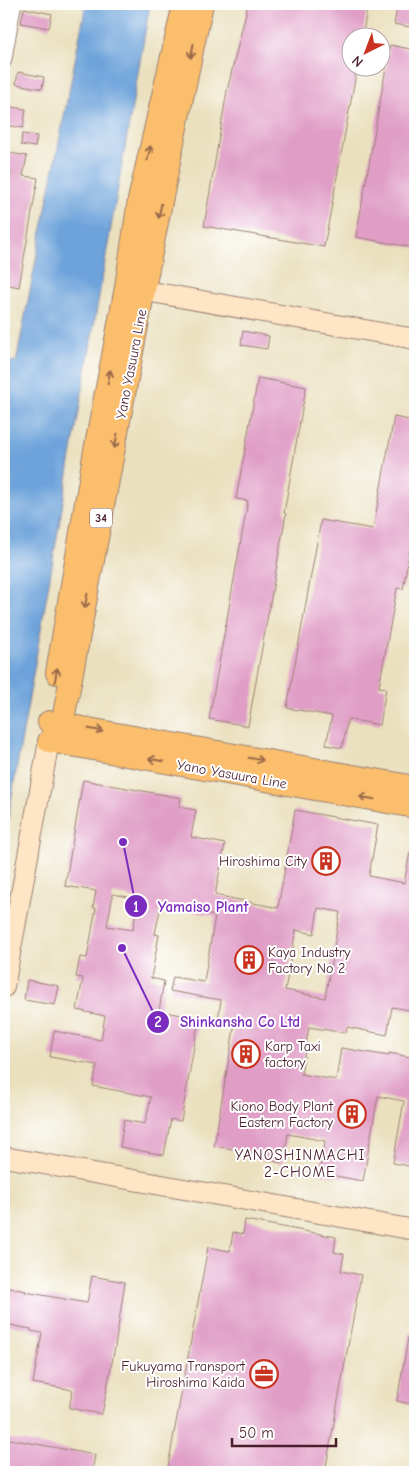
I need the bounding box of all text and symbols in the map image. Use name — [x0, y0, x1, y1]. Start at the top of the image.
north arrow — [342, 28, 392, 78]
one-way arrow — [187, 43, 196, 59]
text: N — [349, 52, 367, 71]
one-way arrow — [145, 145, 155, 161]
one-way arrow — [155, 202, 164, 218]
street label: Yano Yasuura Line — [113, 308, 150, 420]
one-way arrow — [104, 370, 114, 386]
one-way arrow — [110, 433, 120, 449]
road number: 34 — [90, 508, 112, 528]
one-way arrow — [80, 593, 90, 609]
one-way arrow — [52, 668, 62, 684]
one-way arrow — [88, 726, 104, 736]
one-way arrow — [148, 754, 164, 764]
one-way arrow — [248, 754, 264, 764]
street label: Yano Yasuura Line — [176, 756, 288, 793]
one-way arrow — [360, 793, 376, 802]
building icon: Hiroshima City — [311, 846, 341, 876]
place label: Hiroshima City — [219, 853, 308, 870]
callout: Yamaiso Plant — [123, 891, 259, 921]
text: 1 — [133, 898, 139, 916]
text: Yamaiso Plant — [158, 898, 249, 916]
place label: Kaya Industry Factory No 2 — [268, 944, 351, 977]
building icon: Kaya Industry Factory No 2 — [234, 945, 264, 975]
callout: Shinkansha Co Ltd — [145, 1007, 310, 1037]
text: 2 — [154, 1013, 162, 1031]
text: Shinkansha Co Ltd — [180, 1013, 300, 1031]
place label: Karp Taxi factory — [264, 1038, 321, 1071]
building icon: Karp Taxi factory — [231, 1039, 261, 1069]
place label: Kiono Body Plant Eastern Factory — [230, 1098, 334, 1131]
building icon: Kiono Body Plant Eastern Factory — [337, 1099, 367, 1129]
district label: YANOSHINMACHI 2-CHOME — [235, 1146, 365, 1181]
place label: Fukuyama Transport Hiroshima Kaida — [121, 1358, 246, 1391]
office icon: Fukuyama Transport Hiroshima Kaida — [249, 1359, 279, 1389]
scale bar — [232, 1416, 335, 1448]
text: 50 m — [239, 1424, 274, 1442]

